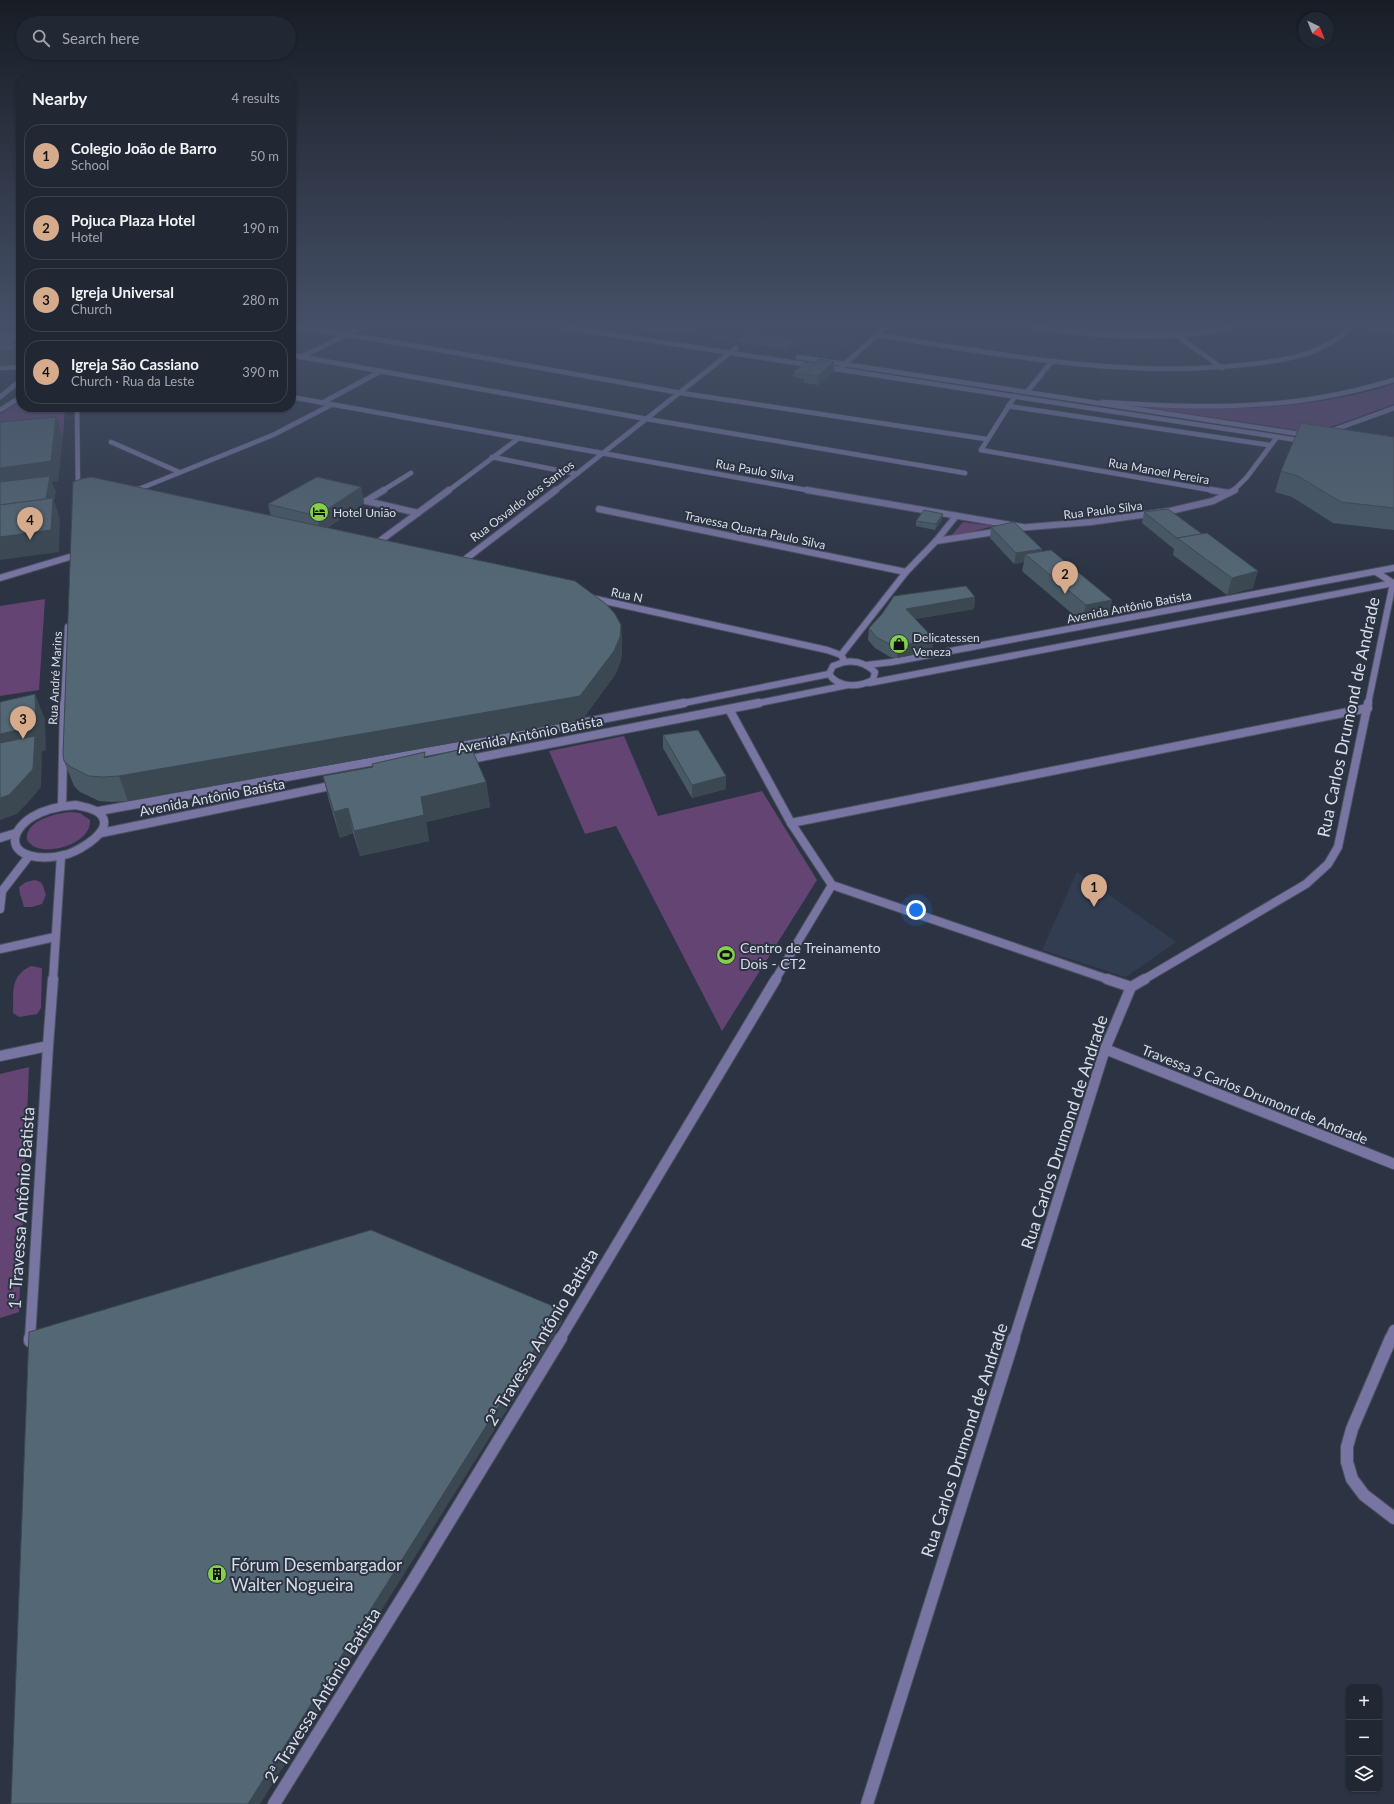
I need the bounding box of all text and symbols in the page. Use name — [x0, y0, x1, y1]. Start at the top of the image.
north arrow — [1298, 12, 1334, 48]
search box — [16, 16, 296, 60]
icon: search — [30, 27, 52, 49]
text: Search here — [62, 29, 139, 47]
text: Nearby — [32, 88, 87, 109]
text: 4 results — [232, 90, 280, 106]
text: Colegio João de Barro — [71, 139, 217, 157]
text: 1 — [42, 148, 50, 164]
text: 50 m — [250, 148, 279, 164]
text: School — [71, 157, 109, 173]
text: Pojuca Plaza Hotel — [71, 211, 195, 229]
text: 2 — [42, 220, 50, 236]
text: 190 m — [242, 220, 279, 236]
text: Hotel — [71, 229, 103, 245]
text: Igreja Universal — [71, 283, 174, 301]
text: 3 — [42, 292, 50, 308]
text: 280 m — [242, 292, 279, 308]
text: Church — [71, 301, 112, 317]
text: Igreja São Cassiano — [71, 355, 199, 373]
text: 4 — [42, 364, 50, 380]
text: 390 m — [242, 364, 279, 380]
text: Church · Rua da Leste — [71, 373, 194, 389]
street label: Rua Manoel Pereira — [1107, 455, 1211, 487]
street label: Rua Paulo Silva — [715, 456, 796, 484]
street label: Rua Osvaldo dos Santos — [467, 457, 577, 545]
street label: Rua Paulo Silva — [1063, 498, 1143, 522]
hotel icon: Hotel União — [308, 501, 330, 523]
place label: Hotel União — [333, 505, 396, 520]
pin: 4 — [17, 507, 43, 540]
street label: Travessa Quarta Paulo Silva — [683, 508, 827, 552]
pin: 2 — [1052, 561, 1078, 594]
street label: Rua N — [610, 584, 644, 606]
street label: Avenida Antônio Batista — [1065, 588, 1193, 626]
street label: Rua Carlos Drumond de Andrade — [1312, 595, 1384, 839]
place label: Delicatessen Veneza — [913, 630, 980, 659]
street label: Rua André Marins — [45, 631, 65, 725]
shop icon: Delicatessen Veneza — [888, 633, 910, 655]
pin: 3 — [10, 706, 36, 739]
street label: Avenida Antônio Batista — [456, 712, 604, 756]
street label: Avenida Antônio Batista — [138, 775, 286, 819]
pin: 1 — [1081, 874, 1107, 907]
your location — [906, 900, 926, 920]
place label: Centro de Treinamento Dois - CT2 — [740, 939, 881, 972]
sports icon: Centro de Treinamento Dois - CT2 — [715, 944, 737, 966]
street label: Rua Carlos Drumond de Andrade — [1016, 1012, 1112, 1252]
street label: Travessa 3 Carlos Drumond de Andrade — [1139, 1041, 1371, 1147]
street label: 1ª Travessa Antônio Batista — [3, 1106, 39, 1310]
street label: 2ª Travessa Antônio Batista — [480, 1245, 602, 1429]
street label: Rua Carlos Drumond de Andrade — [916, 1320, 1012, 1560]
place label: Fórum Desembargador Walter Nogueira — [231, 1554, 403, 1595]
building icon: Fórum Desembargador Walter Nogueira — [206, 1563, 228, 1585]
street label: 2ª Travessa Antônio Batista — [259, 1604, 385, 1786]
map controls — [1346, 1684, 1382, 1792]
button: + — [1346, 1684, 1382, 1720]
button: − — [1346, 1720, 1382, 1756]
button: layers — [1346, 1756, 1382, 1792]

